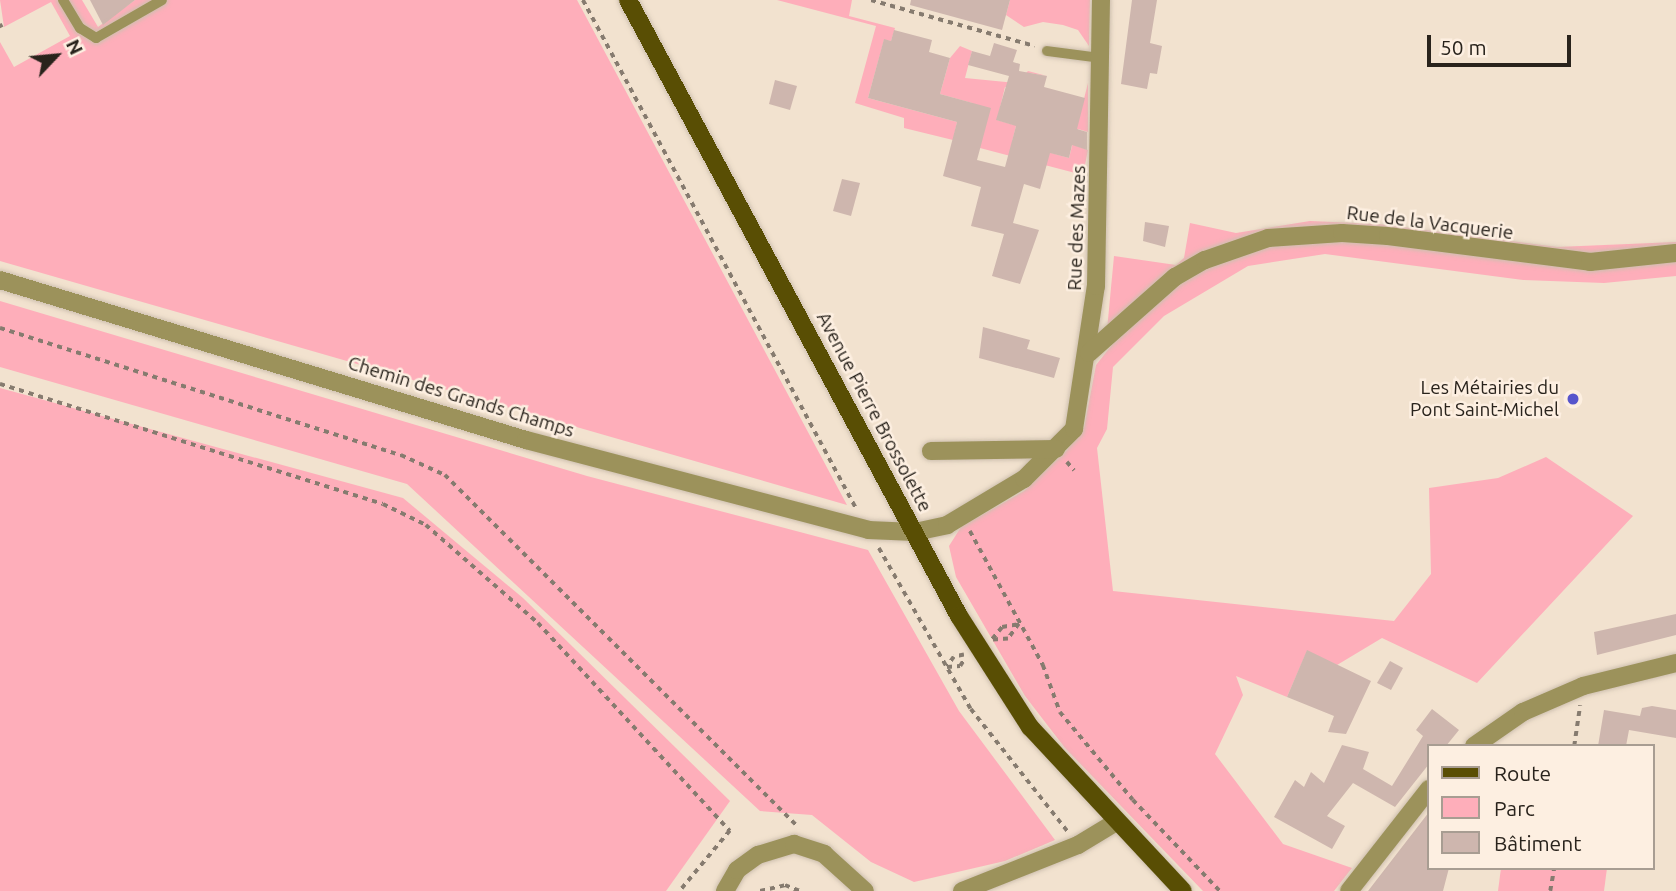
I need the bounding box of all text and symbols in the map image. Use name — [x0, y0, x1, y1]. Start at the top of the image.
north arrow — [21, 21, 91, 91]
scale bar — [1431, 21, 1574, 65]
text: 50 m — [1440, 35, 1487, 59]
text: N — [62, 36, 88, 58]
street label: Rue des Mazes — [1063, 165, 1091, 291]
street label: Rue de la Vacquerie — [1345, 201, 1515, 245]
street label: Avenue Pierre Brossolette — [812, 308, 936, 516]
street label: Chemin des Grands Champs — [345, 352, 577, 442]
place label: Les Métairies du Pont Saint-Michel — [1410, 377, 1559, 421]
marker: Les Métairies du Pont Saint-Michel — [1565, 391, 1581, 407]
legend — [1428, 744, 1655, 870]
text: Route — [1494, 761, 1551, 785]
text: Parc — [1494, 796, 1535, 820]
text: Bâtiment — [1494, 831, 1581, 855]

